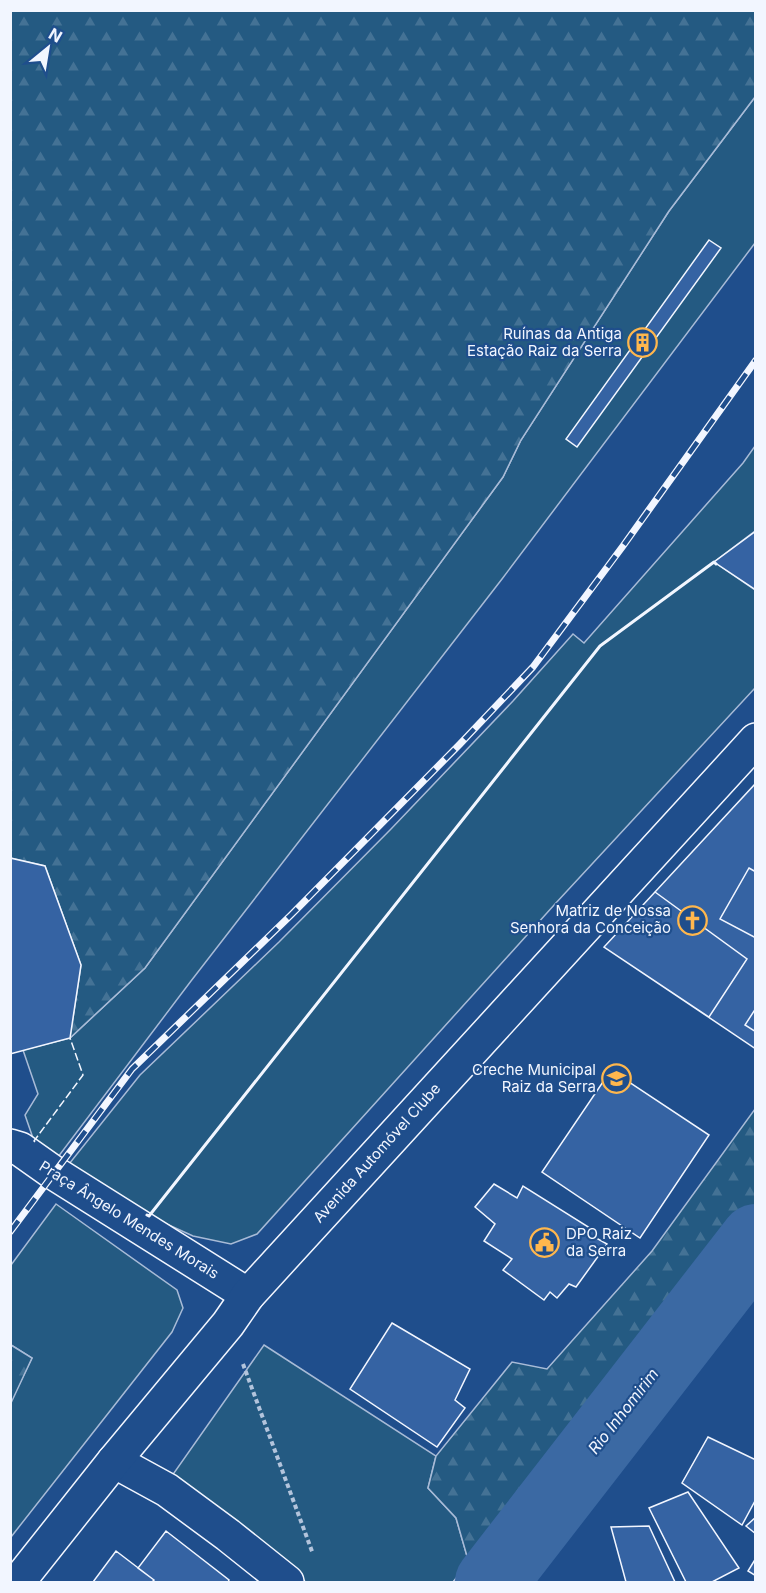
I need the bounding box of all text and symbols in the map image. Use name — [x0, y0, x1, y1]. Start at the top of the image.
north arrow — [18, 18, 78, 78]
text: N — [45, 23, 66, 47]
place label: Ruínas da Antiga Estação Raiz da Serra — [467, 324, 622, 360]
building icon: Ruínas da Antiga Estação Raiz da Serra — [627, 327, 659, 359]
place label: Matriz de Nossa Senhora da Conceição — [510, 901, 671, 937]
church icon: Matriz de Nossa Senhora da Conceição — [676, 904, 708, 936]
place label: Creche Municipal Raiz da Serra — [472, 1060, 596, 1096]
school or university icon: Creche Municipal Raiz da Serra — [601, 1063, 633, 1095]
street label: Avenida Automóvel Clube — [309, 1079, 444, 1226]
street label: Praça Ângelo Mendes Morais — [36, 1156, 223, 1283]
place label: DPO Raiz da Serra — [566, 1224, 632, 1260]
public building icon: DPO Raiz da Serra — [529, 1227, 561, 1259]
water label: Rio Inhomirim — [583, 1364, 663, 1458]

